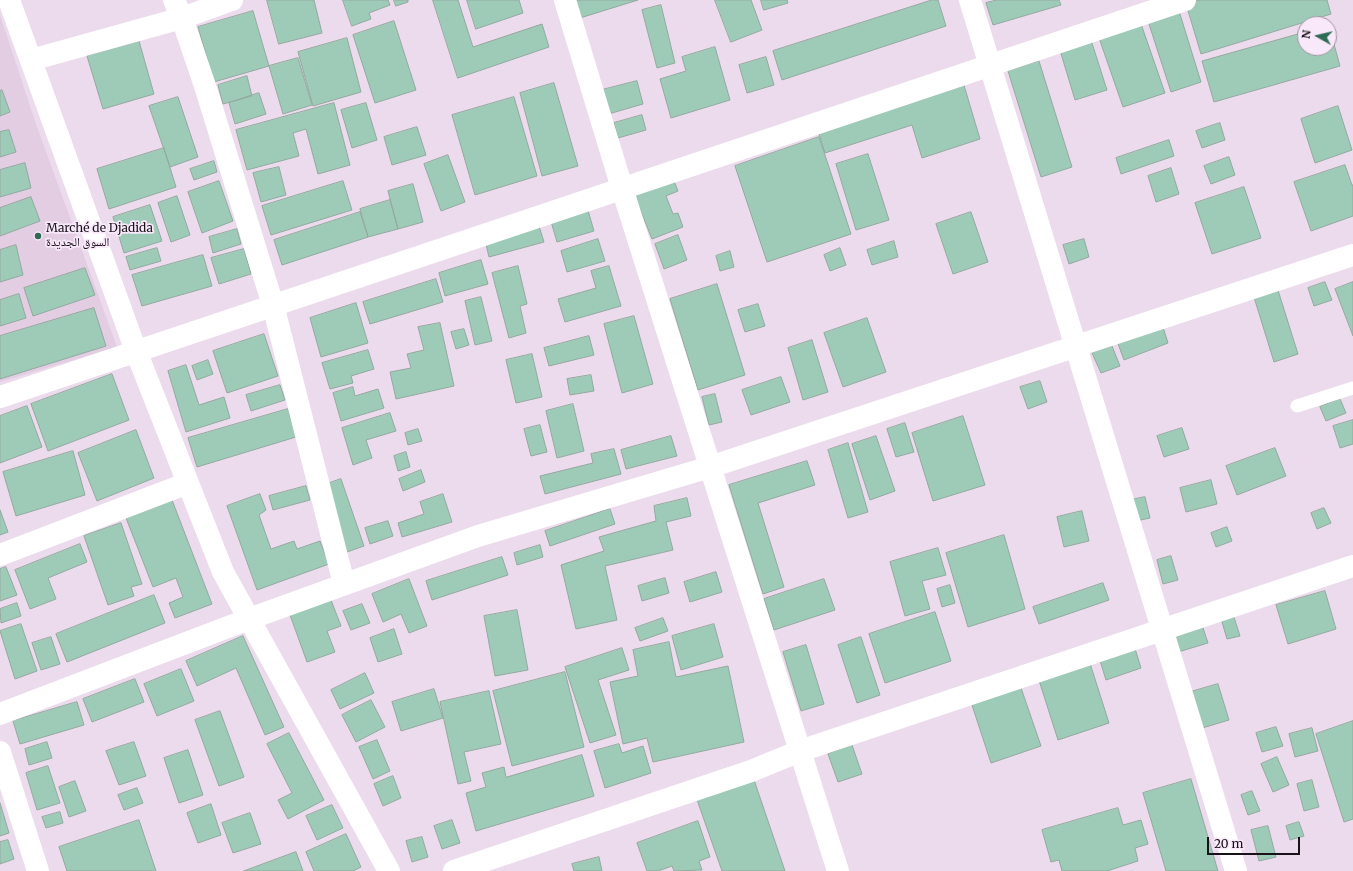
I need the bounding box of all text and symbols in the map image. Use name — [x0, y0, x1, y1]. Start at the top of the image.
north arrow — [1297, 16, 1337, 56]
text: N — [1299, 29, 1314, 40]
place label: Marché de Djadida السوق الجديدة — [46, 222, 153, 250]
marker: Marché de Djadida السوق الجديدة — [33, 231, 43, 241]
scale bar — [1209, 829, 1302, 855]
text: 20 m — [1214, 836, 1243, 851]

